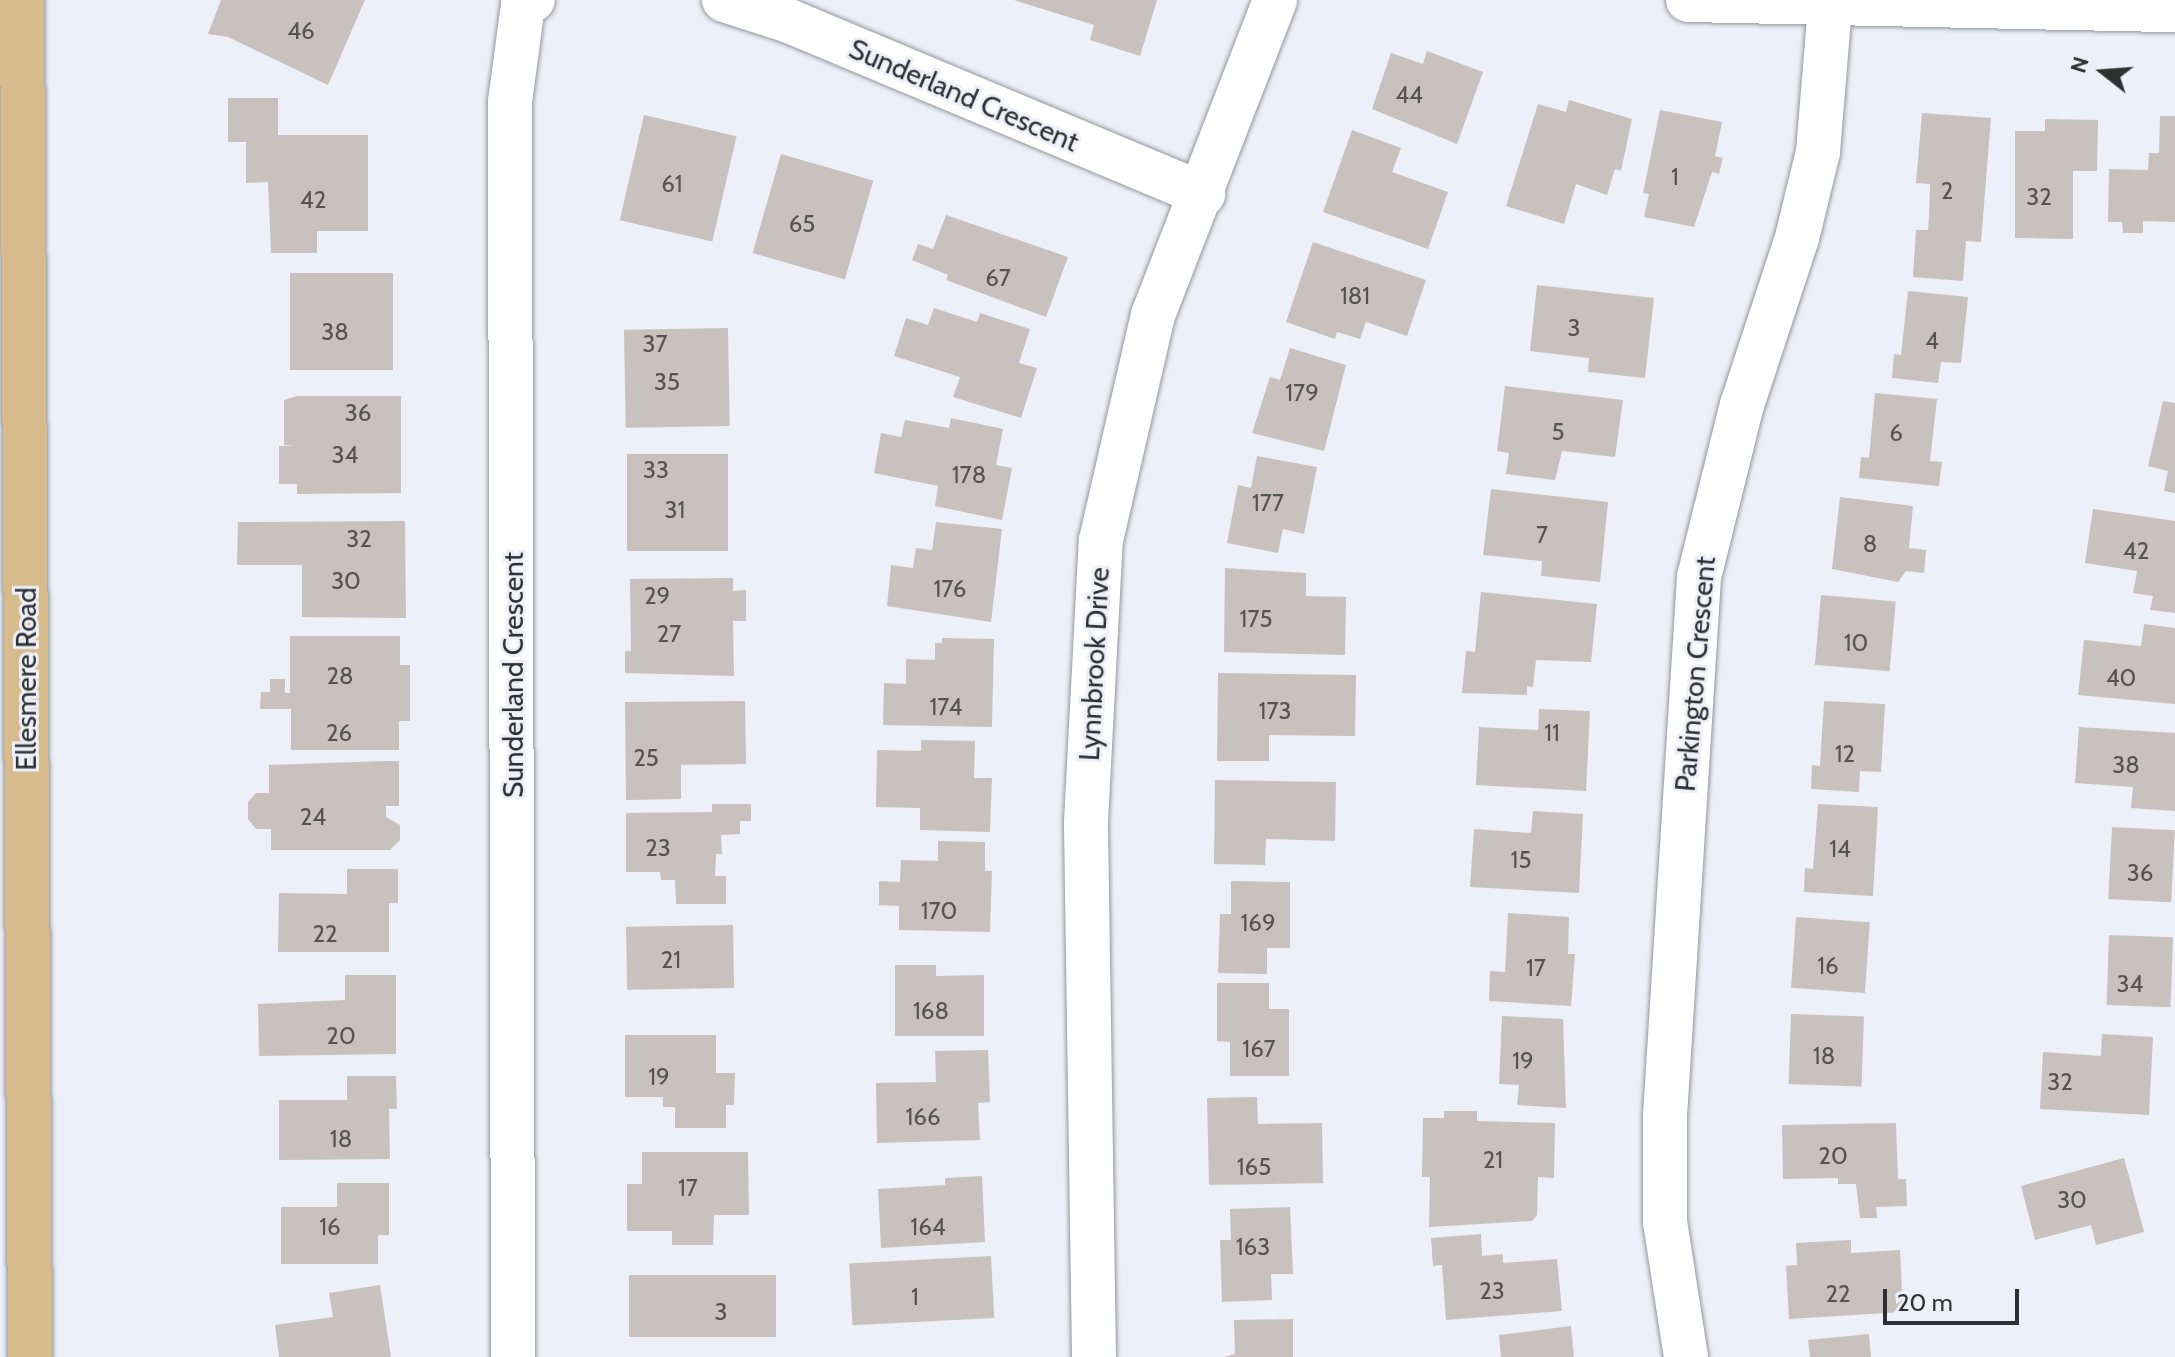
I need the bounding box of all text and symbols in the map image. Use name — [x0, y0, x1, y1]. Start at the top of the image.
house number: 46 — [287, 17, 315, 45]
street label: Sunderland Crescent — [844, 31, 1084, 159]
north arrow — [2063, 32, 2143, 112]
text: N — [2064, 53, 2095, 76]
house number: 44 — [1395, 81, 1423, 109]
house number: 1 — [1671, 163, 1679, 191]
house number: 61 — [661, 170, 683, 198]
house number: 2 — [1941, 177, 1953, 205]
house number: 32 — [2026, 183, 2052, 211]
house number: 42 — [300, 186, 326, 214]
house number: 65 — [789, 210, 815, 238]
house number: 67 — [985, 264, 1011, 292]
house number: 181 — [1340, 282, 1370, 310]
house number: 3 — [1568, 314, 1580, 342]
house number: 38 — [321, 318, 349, 346]
house number: 4 — [1925, 327, 1939, 355]
house number: 37 — [642, 330, 668, 358]
house number: 35 — [654, 368, 680, 396]
house number: 179 — [1285, 379, 1319, 407]
house number: 36 — [345, 399, 371, 427]
house number: 5 — [1552, 418, 1564, 446]
house number: 6 — [1889, 419, 1903, 447]
house number: 34 — [332, 441, 358, 469]
house number: 33 — [643, 456, 669, 484]
house number: 178 — [952, 461, 986, 489]
house number: 177 — [1252, 489, 1284, 517]
house number: 31 — [665, 496, 685, 524]
house number: 7 — [1536, 521, 1548, 549]
house number: 32 — [346, 525, 372, 553]
house number: 8 — [1863, 530, 1877, 558]
house number: 42 — [2123, 537, 2149, 565]
street label: Sunderland Crescent — [496, 552, 530, 798]
street label: Parkington Crescent — [1668, 555, 1722, 793]
street label: Lynnbrook Drive — [1072, 566, 1116, 762]
house number: 30 — [331, 567, 361, 595]
house number: 176 — [934, 575, 966, 603]
house number: 29 — [644, 582, 670, 610]
street label: Ellesmere Road — [9, 587, 43, 771]
house number: 175 — [1240, 605, 1272, 633]
house number: 27 — [657, 620, 681, 648]
house number: 10 — [1844, 629, 1868, 657]
house number: 28 — [326, 662, 354, 690]
house number: 40 — [2106, 664, 2136, 692]
house number: 174 — [930, 693, 962, 721]
house number: 173 — [1259, 697, 1291, 725]
house number: 26 — [326, 719, 352, 747]
house number: 11 — [1544, 719, 1560, 747]
house number: 12 — [1835, 740, 1855, 768]
house number: 25 — [633, 744, 659, 772]
house number: 38 — [2112, 751, 2140, 779]
house number: 24 — [300, 803, 326, 831]
house number: 23 — [645, 834, 671, 862]
house number: 14 — [1829, 835, 1851, 863]
house number: 15 — [1511, 846, 1531, 874]
house number: 36 — [2127, 859, 2153, 887]
house number: 170 — [921, 897, 957, 925]
house number: 169 — [1240, 909, 1276, 937]
house number: 22 — [312, 920, 338, 948]
house number: 21 — [661, 946, 681, 974]
house number: 16 — [1817, 952, 1839, 980]
house number: 17 — [1526, 954, 1546, 982]
house number: 34 — [2117, 970, 2143, 998]
house number: 168 — [913, 997, 949, 1025]
house number: 20 — [326, 1022, 356, 1050]
house number: 167 — [1242, 1035, 1276, 1063]
house number: 18 — [1813, 1042, 1835, 1070]
house number: 19 — [1512, 1047, 1534, 1075]
house number: 19 — [648, 1063, 670, 1091]
house number: 32 — [2047, 1068, 2073, 1096]
house number: 166 — [905, 1103, 941, 1131]
house number: 18 — [330, 1125, 352, 1153]
house number: 20 — [1818, 1142, 1848, 1170]
house number: 21 — [1483, 1146, 1503, 1174]
house number: 165 — [1237, 1153, 1271, 1181]
house number: 17 — [678, 1174, 698, 1202]
house number: 30 — [2057, 1186, 2087, 1214]
house number: 16 — [319, 1213, 341, 1241]
house number: 164 — [910, 1213, 946, 1241]
house number: 163 — [1236, 1233, 1270, 1261]
scale bar — [1887, 1273, 2023, 1323]
house number: 23 — [1479, 1277, 1505, 1305]
house number: 22 — [1825, 1280, 1851, 1308]
house number: 1 — [911, 1283, 919, 1311]
text: 20 m — [1897, 1288, 1953, 1317]
house number: 3 — [715, 1298, 727, 1326]

